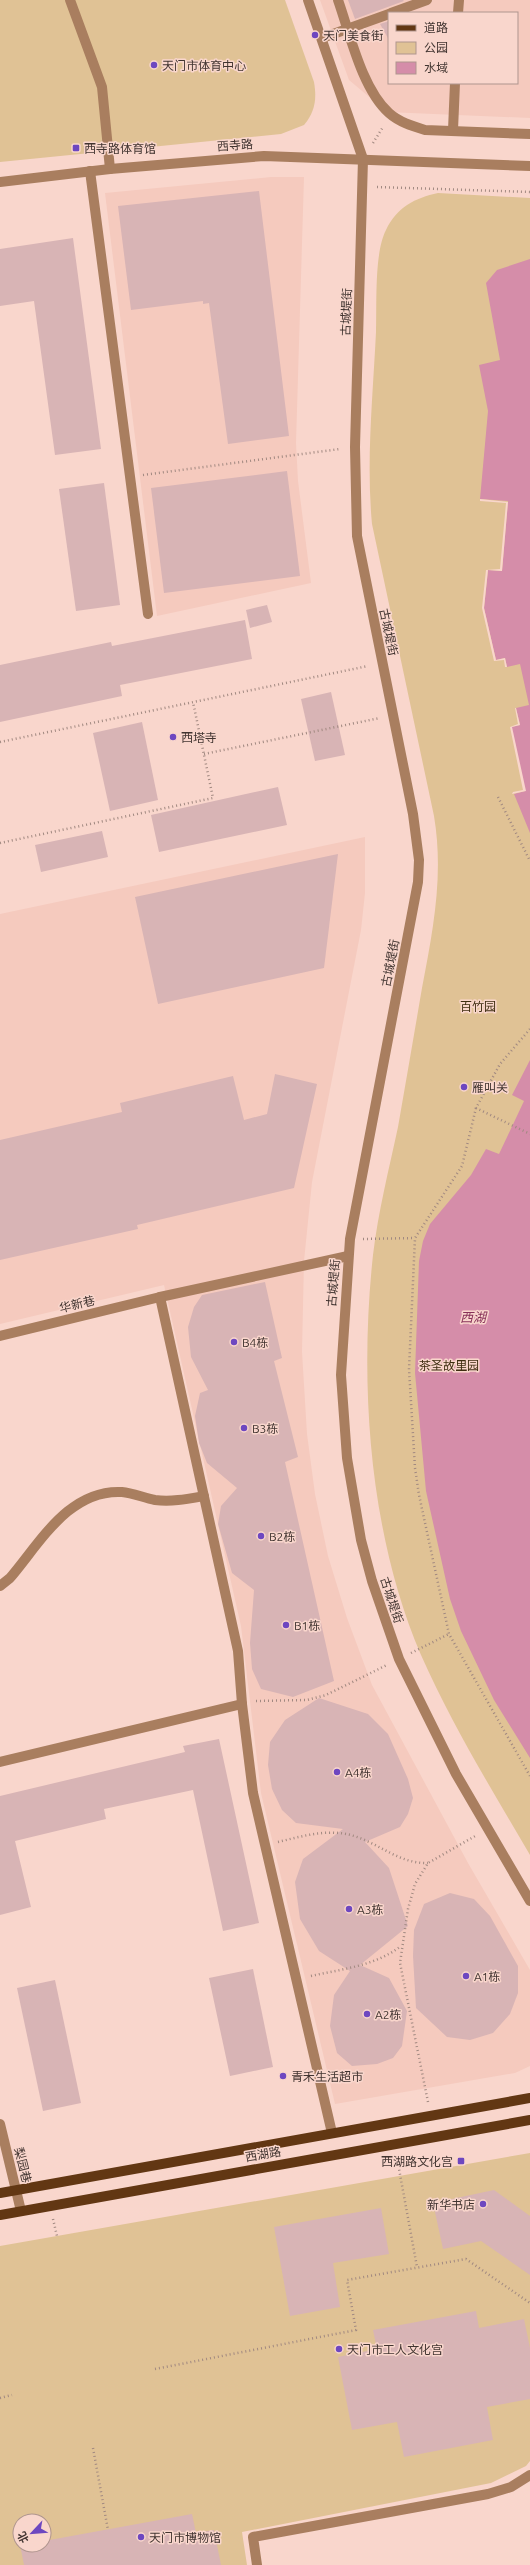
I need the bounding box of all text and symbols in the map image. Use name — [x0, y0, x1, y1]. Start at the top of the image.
legend — [388, 12, 518, 84]
text: 道路 — [424, 21, 448, 34]
place label: 天门美食街 — [323, 29, 383, 42]
marker: 天门美食街 — [310, 30, 320, 40]
text: 公园 — [424, 41, 448, 54]
place label: 天门市体育中心 — [162, 59, 246, 72]
marker: 天门市体育中心 — [149, 60, 159, 70]
text: 水域 — [424, 61, 448, 74]
street label: 西寺路 — [217, 137, 253, 153]
place label: 西寺路体育馆 — [84, 142, 156, 155]
marker: 西寺路体育馆 — [71, 143, 81, 153]
street label: 古城堤街 — [339, 288, 353, 336]
street label: 古城堤街 — [378, 607, 400, 657]
place label: 西塔寺 — [181, 731, 217, 744]
marker: 西塔寺 — [168, 732, 178, 742]
street label: 古城堤街 — [379, 938, 401, 988]
park label: 百竹园 — [460, 1000, 496, 1013]
place label: 雁叫关 — [472, 1081, 508, 1094]
marker: 雁叫关 — [459, 1082, 469, 1092]
street label: 古城堤街 — [324, 1259, 342, 1307]
street label: 华新巷 — [58, 1293, 96, 1315]
water label: 西湖 — [460, 1310, 488, 1324]
place label: B4栋 — [242, 1336, 268, 1349]
marker: B4栋 — [229, 1337, 239, 1347]
park label: 茶圣故里园 — [419, 1359, 479, 1372]
place label: B3栋 — [252, 1422, 278, 1435]
marker: B3栋 — [239, 1423, 249, 1433]
place label: B2栋 — [269, 1530, 295, 1543]
marker: B2栋 — [256, 1531, 266, 1541]
street label: 古城堤街 — [378, 1575, 406, 1625]
place label: B1栋 — [294, 1619, 320, 1632]
marker: B1栋 — [281, 1620, 291, 1630]
place label: A4栋 — [345, 1766, 372, 1779]
marker: A4栋 — [332, 1767, 342, 1777]
place label: A3栋 — [357, 1903, 384, 1916]
marker: A3栋 — [344, 1904, 354, 1914]
place label: A1栋 — [474, 1970, 501, 1983]
marker: A1栋 — [461, 1971, 471, 1981]
place label: A2栋 — [375, 2008, 402, 2021]
marker: A2栋 — [362, 2009, 372, 2019]
place label: 青禾生活超市 — [291, 2070, 363, 2083]
marker: 青禾生活超市 — [278, 2071, 288, 2081]
street label: 西湖路 — [244, 2144, 282, 2164]
street label: 梨园巷 — [12, 2146, 34, 2184]
place label: 西湖路文化宫 — [381, 2155, 453, 2168]
marker: 西湖路文化宫 — [456, 2156, 466, 2166]
place label: 新华书店 — [427, 2198, 475, 2211]
marker: 新华书店 — [478, 2199, 488, 2209]
place label: 天门市工人文化宫 — [347, 2343, 443, 2356]
marker: 天门市工人文化宫 — [334, 2344, 344, 2354]
north arrow — [12, 2513, 52, 2553]
text: 北 — [15, 2530, 31, 2545]
place label: 天门市博物馆 — [149, 2531, 221, 2544]
marker: 天门市博物馆 — [136, 2532, 146, 2542]

